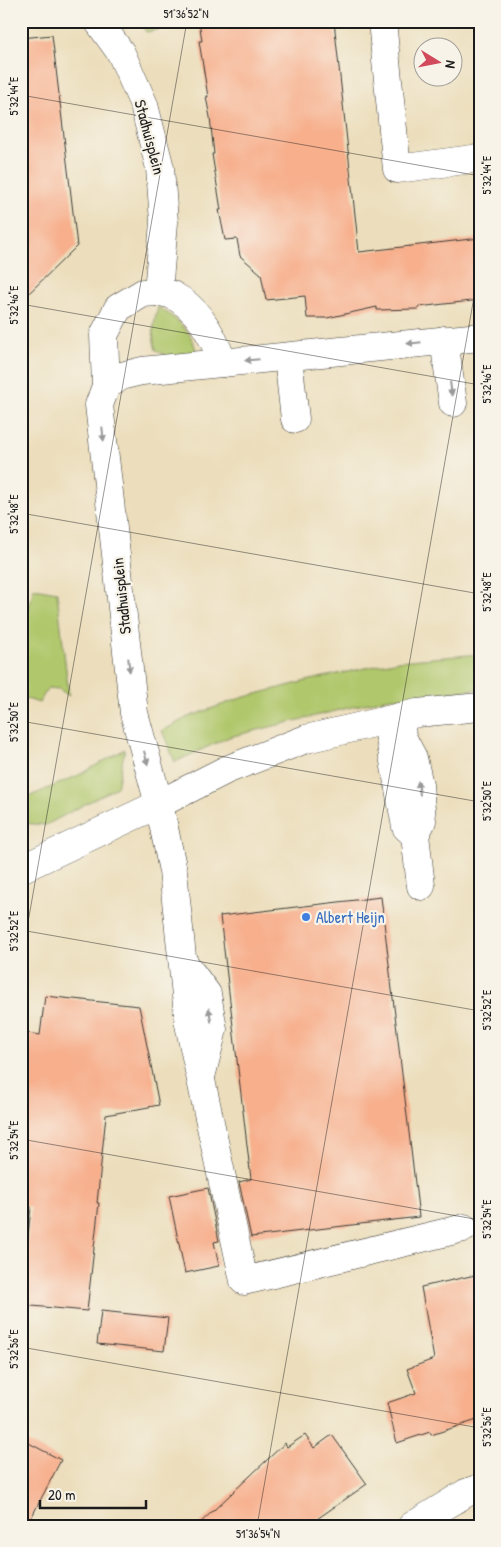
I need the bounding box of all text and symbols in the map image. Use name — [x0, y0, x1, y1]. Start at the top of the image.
text: 51°36'52"N — [163, 5, 209, 22]
north arrow — [414, 38, 464, 88]
text: N — [441, 59, 461, 70]
text: 5°32'44"E — [5, 76, 22, 115]
street label: Stadhuisplein — [129, 97, 171, 177]
text: 5°32'44"E — [478, 155, 495, 194]
text: 5°32'46"E — [5, 285, 22, 325]
one-way arrow — [406, 339, 422, 347]
one-way arrow — [244, 356, 260, 364]
text: 5°32'46"E — [478, 364, 495, 404]
one-way arrow — [447, 381, 455, 397]
one-way arrow — [99, 426, 107, 442]
text: 5°32'48"E — [5, 494, 22, 534]
street label: Stadhuisplein — [106, 557, 136, 635]
text: 5°32'48"E — [478, 572, 495, 612]
one-way arrow — [125, 657, 133, 673]
text: 5°32'50"E — [5, 701, 22, 742]
one-way arrow — [142, 751, 150, 766]
one-way arrow — [415, 780, 423, 796]
text: 5°32'50"E — [478, 780, 495, 821]
place label: Albert Heijn — [316, 906, 385, 928]
text: 5°32'52"E — [5, 910, 22, 951]
marker: Albert Heijn — [300, 911, 312, 923]
text: 5°32'52"E — [478, 989, 495, 1030]
one-way arrow — [206, 1006, 214, 1022]
text: 5°32'54"E — [5, 1120, 22, 1160]
text: 5°32'54"E — [478, 1199, 495, 1239]
text: 5°32'56"E — [5, 1328, 22, 1369]
text: 5°32'56"E — [478, 1406, 495, 1447]
scale bar — [40, 1477, 146, 1509]
text: 20 m — [48, 1484, 75, 1505]
text: 51°36'54"N — [236, 1525, 280, 1542]

